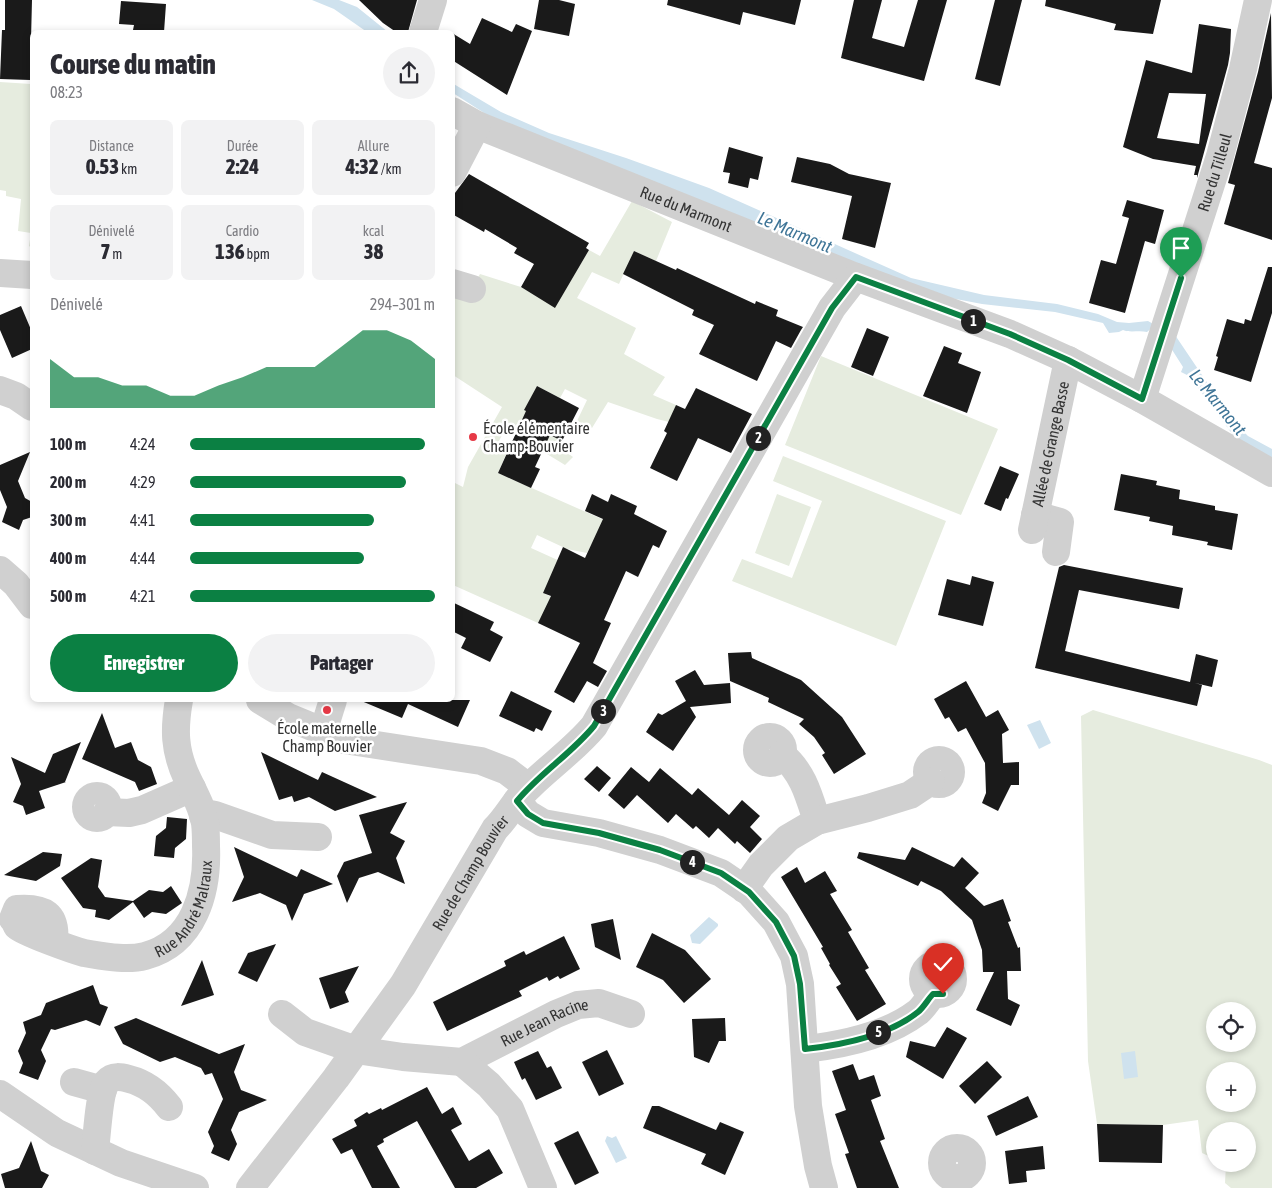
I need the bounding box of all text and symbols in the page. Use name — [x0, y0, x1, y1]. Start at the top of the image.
button: share — [383, 47, 435, 99]
text: Course du matin — [50, 48, 216, 80]
text: 08:23 — [50, 83, 83, 101]
street label: Rue du Tilleul — [1194, 131, 1235, 214]
text: Distance — [89, 138, 134, 154]
text: Durée — [227, 138, 258, 154]
text: Allure — [358, 138, 389, 154]
text: 0.53 — [86, 154, 119, 178]
text: 2:24 — [226, 154, 259, 178]
text: 4:32 — [345, 154, 379, 178]
text: km — [119, 161, 137, 177]
text: /km — [379, 161, 402, 177]
street label: Rue du Marmont — [638, 182, 735, 235]
water label: Le Marmont — [755, 207, 836, 257]
text: Dénivelé — [88, 223, 135, 239]
text: Cardio — [226, 223, 259, 239]
text: kcal — [363, 223, 384, 239]
pin — [1160, 227, 1202, 278]
icon: arrive — [1167, 234, 1195, 262]
text: 7 — [101, 239, 110, 263]
text: 136 — [215, 239, 245, 263]
text: 38 — [364, 239, 383, 263]
text: m — [110, 246, 122, 262]
text: bpm — [245, 246, 270, 262]
text: Dénivelé — [50, 295, 103, 313]
text: 294–301 m — [370, 295, 435, 313]
pin: 1 — [960, 308, 986, 334]
text: 1 — [970, 313, 977, 329]
water label: Le Marmont — [1185, 365, 1251, 440]
street label: Allée de Grange Basse — [1028, 380, 1072, 508]
place label: École élémentaire Champ-Bouvier — [483, 419, 590, 456]
pin: 2 — [746, 426, 770, 450]
text: 2 — [755, 430, 762, 446]
marker: École élémentaire Champ-Bouvier — [467, 431, 479, 443]
text: 100 m — [50, 435, 86, 453]
text: 4:24 — [130, 435, 155, 453]
text: 200 m — [50, 473, 86, 491]
text: 4:29 — [130, 473, 155, 491]
text: 300 m — [50, 511, 86, 529]
text: 4:41 — [130, 511, 155, 529]
text: 400 m — [50, 549, 86, 567]
text: 4:44 — [130, 549, 155, 567]
text: 500 m — [50, 587, 86, 605]
text: 4:21 — [130, 587, 155, 605]
button: Enregistrer — [50, 634, 238, 692]
button: Partager — [248, 634, 435, 692]
pin: 3 — [590, 698, 616, 724]
text: 3 — [600, 703, 607, 719]
marker: École maternelle Champ Bouvier — [321, 704, 333, 716]
place label: École maternelle Champ Bouvier — [277, 719, 377, 756]
street label: Rue de Champ Bouvier — [428, 812, 512, 933]
pin: 4 — [680, 850, 704, 874]
text: 4 — [689, 854, 696, 870]
street label: Rue André Malraux — [152, 859, 215, 961]
pin — [922, 943, 964, 994]
icon: check — [929, 950, 957, 978]
street label: Rue Jean Racine — [497, 995, 589, 1050]
map controls — [1206, 1002, 1256, 1172]
button: locate — [1206, 1002, 1256, 1052]
pin: 5 — [866, 1020, 890, 1044]
text: 5 — [875, 1024, 882, 1040]
button: + — [1206, 1062, 1256, 1112]
button: − — [1206, 1122, 1256, 1172]

